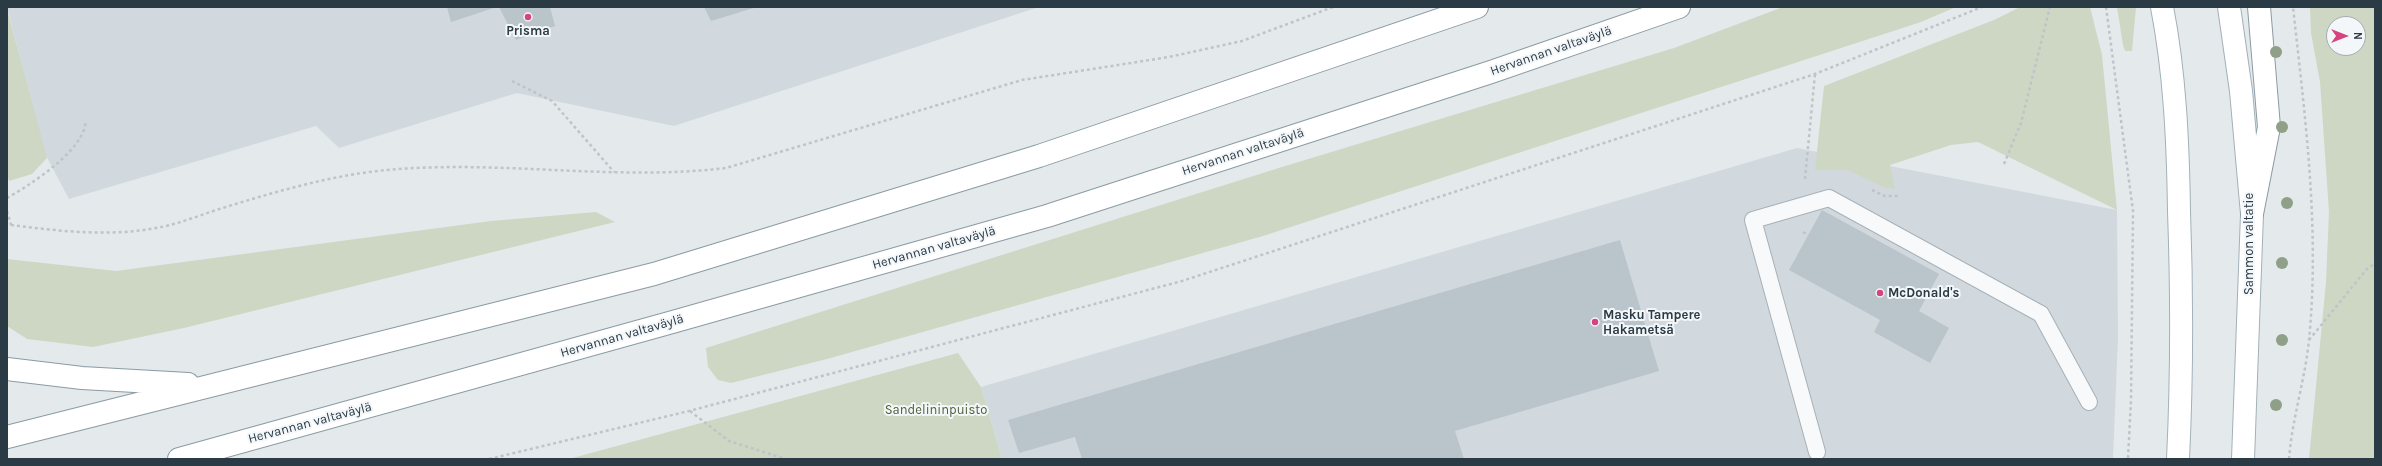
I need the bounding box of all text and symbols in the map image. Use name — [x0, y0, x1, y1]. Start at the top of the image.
marker: Prisma — [523, 12, 533, 22]
north arrow — [2326, 16, 2366, 56]
place label: Prisma — [506, 23, 550, 39]
street label: Hervannan valtaväylä — [1488, 23, 1614, 79]
text: N — [2351, 32, 2364, 40]
street label: Hervannan valtaväylä — [1180, 125, 1306, 179]
street label: Sammon valtatie — [2241, 193, 2257, 295]
street label: Hervannan valtaväylä — [871, 223, 997, 273]
place label: McDonald's — [1888, 285, 1959, 301]
marker: McDonald's — [1875, 288, 1885, 298]
place label: Masku Tampere Hakametsä — [1603, 307, 1700, 338]
street label: Hervannan valtaväylä — [559, 311, 685, 361]
marker: Masku Tampere Hakametsä — [1590, 317, 1600, 327]
street label: Hervannan valtaväylä — [246, 399, 374, 447]
park label: Sandelininpuisto — [885, 402, 987, 418]

